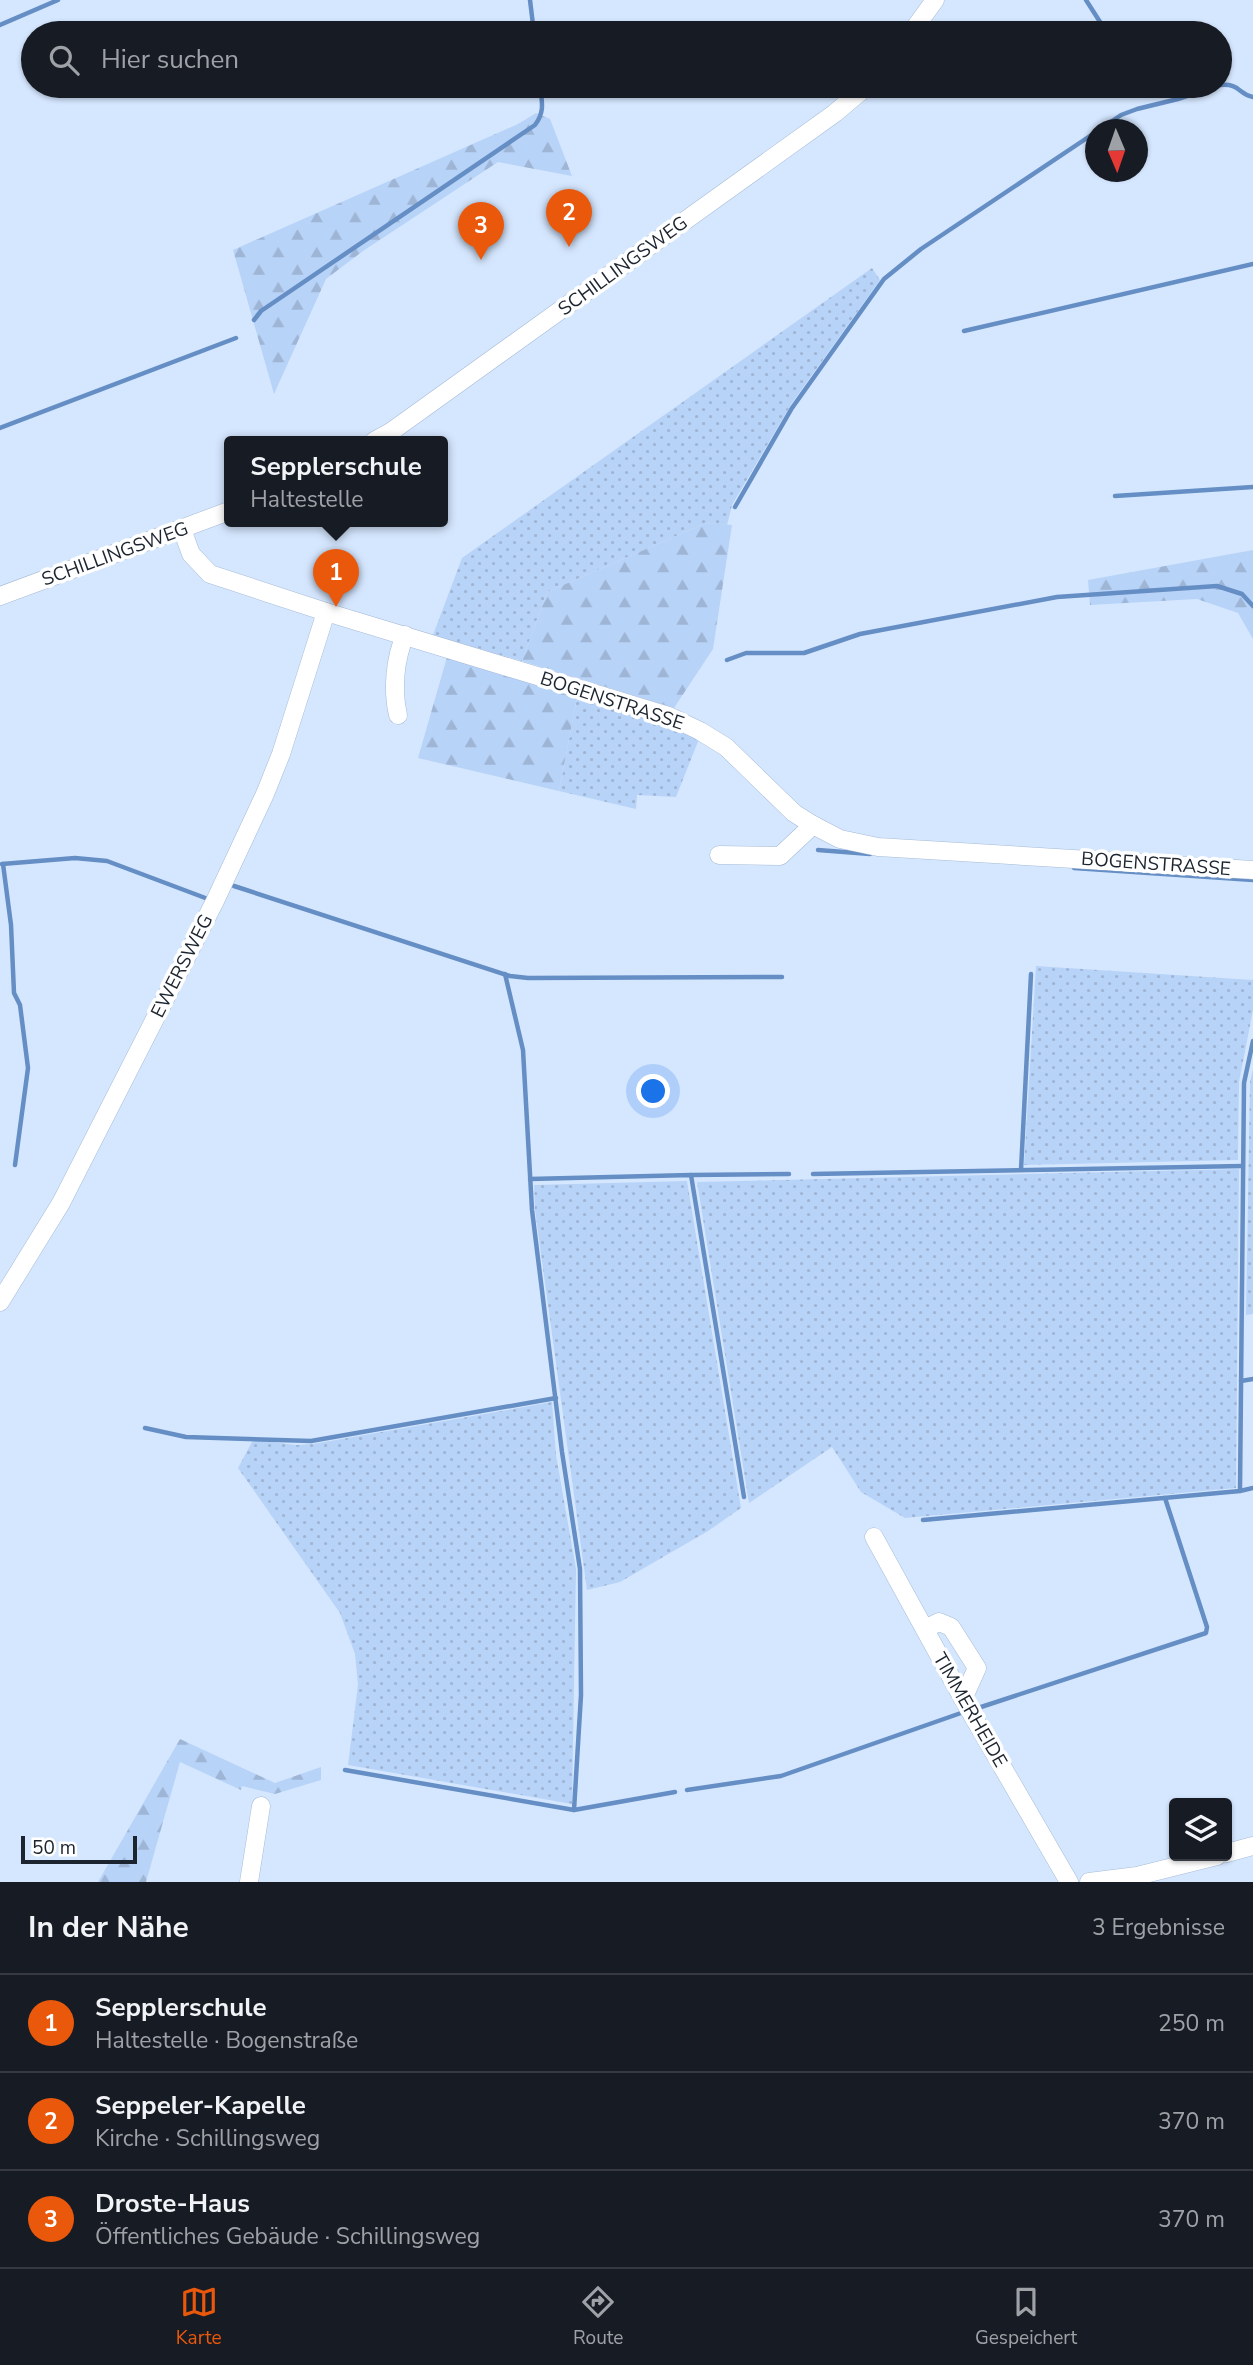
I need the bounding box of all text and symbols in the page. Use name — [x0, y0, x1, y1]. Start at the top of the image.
search box — [21, 21, 1232, 98]
icon: search — [45, 41, 83, 79]
text: Hier suchen — [101, 42, 239, 77]
north arrow — [1085, 119, 1148, 182]
pin: 2 — [546, 189, 592, 247]
pin: 3 — [458, 202, 504, 260]
street label: SCHILLINGSWEG — [553, 210, 693, 322]
popup — [224, 436, 448, 527]
text: Sepplerschule — [250, 449, 422, 484]
text: Haltestelle — [250, 484, 364, 515]
street label: SCHILLINGSWEG — [38, 515, 192, 593]
pin: 1 — [313, 549, 359, 607]
street label: BOGENSTRASSE — [537, 665, 687, 737]
street label: BOGENSTRASSE — [1080, 846, 1232, 882]
street label: EWERSWEG — [145, 910, 219, 1022]
your location — [636, 1074, 670, 1108]
street label: TIMMERHEIDE — [927, 1648, 1013, 1772]
map controls — [1169, 1798, 1232, 1861]
button: layers — [1169, 1798, 1232, 1861]
scale bar — [21, 1833, 136, 1865]
text: 50 m — [32, 1835, 76, 1861]
text: In der Nähe — [28, 1907, 189, 1948]
text: 3 Ergebnisse — [1092, 1912, 1225, 1943]
text: Sepplerschule — [95, 1990, 267, 2025]
text: 1 — [44, 2008, 58, 2039]
text: 250 m — [1158, 2008, 1225, 2039]
text: Haltestelle · Bogenstraße — [95, 2025, 358, 2056]
text: Seppeler-Kapelle — [95, 2088, 306, 2123]
text: 2 — [44, 2106, 58, 2137]
text: 370 m — [1158, 2106, 1225, 2137]
text: Kirche · Schillingsweg — [95, 2123, 320, 2154]
text: Droste-Haus — [95, 2186, 250, 2221]
text: 3 — [44, 2204, 58, 2235]
text: 370 m — [1158, 2204, 1225, 2235]
text: Öffentliches Gebäude · Schillingsweg — [95, 2221, 480, 2252]
tab: Karte — [176, 2283, 222, 2351]
tab: Route — [573, 2283, 623, 2351]
tab: Gespeichert — [975, 2283, 1077, 2351]

